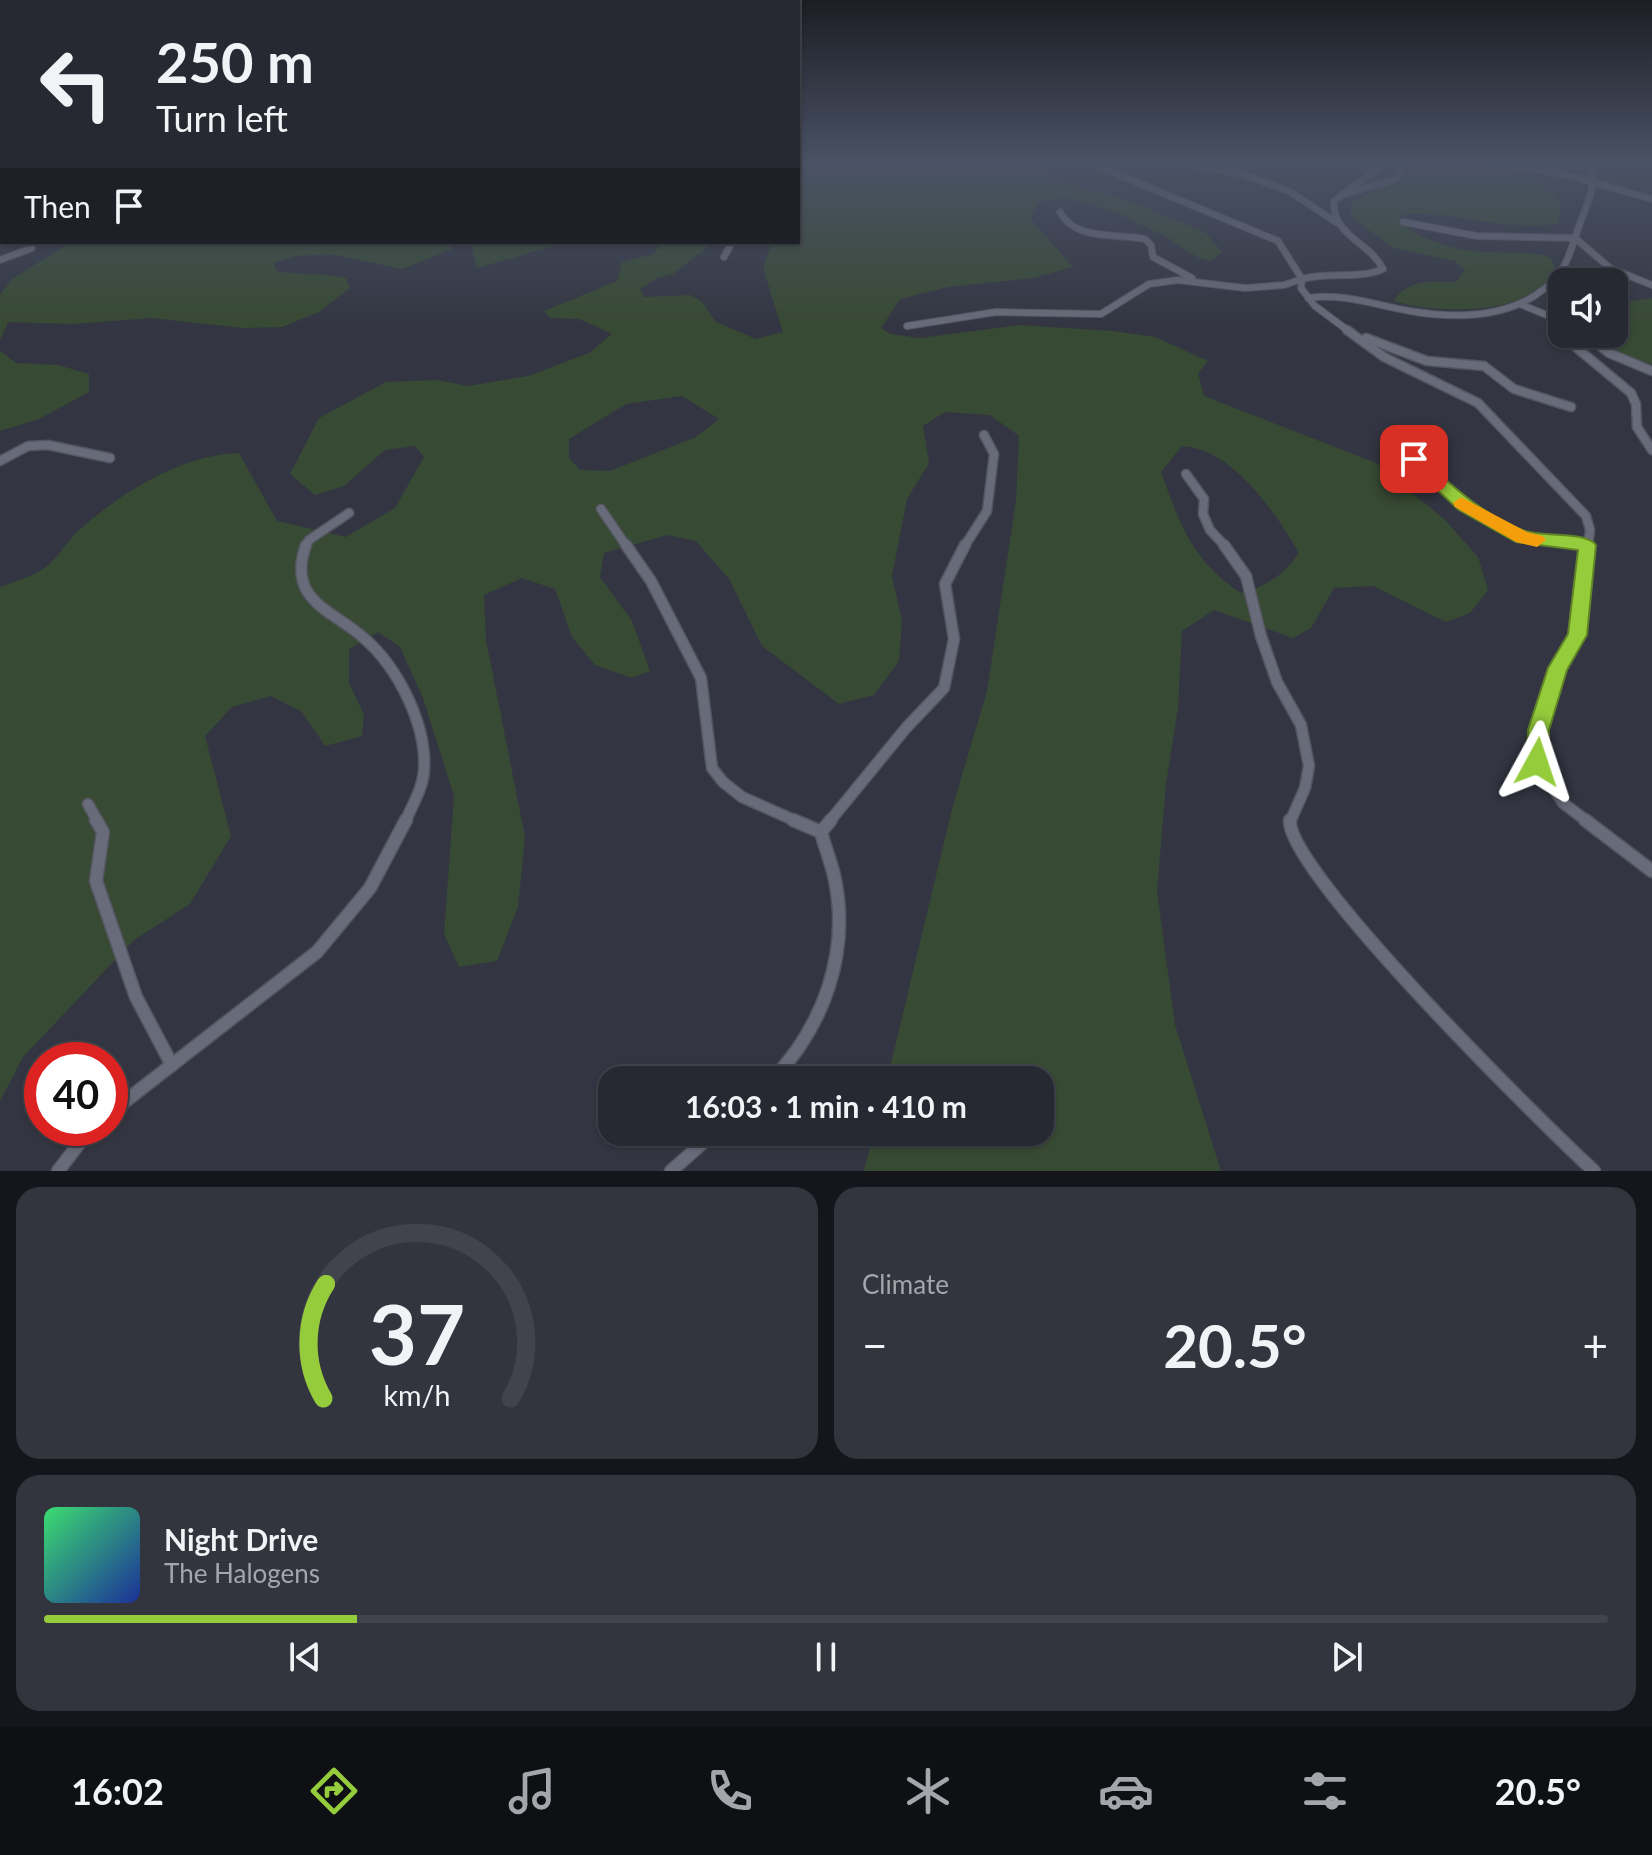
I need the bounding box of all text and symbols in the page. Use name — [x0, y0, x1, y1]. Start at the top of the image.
text: 250 m — [156, 28, 314, 95]
icon: left — [24, 32, 128, 136]
text: Turn left — [156, 96, 288, 140]
icon: arrive — [107, 184, 151, 228]
text: Then — [24, 188, 91, 224]
map controls — [1548, 268, 1628, 348]
button: sound — [1548, 268, 1628, 348]
pin — [1380, 425, 1448, 493]
icon: arrive — [1392, 437, 1436, 481]
position arrow — [1495, 720, 1579, 804]
speed limit sign: 40 — [24, 1042, 128, 1146]
text: 16:03 · 1 min · 410 m — [685, 1088, 967, 1124]
text: Climate — [862, 1268, 949, 1300]
text: 37 — [369, 1283, 465, 1383]
text: 20.5° — [1163, 1309, 1307, 1381]
text: − — [862, 1319, 888, 1371]
text: + — [1582, 1319, 1608, 1371]
text: km/h — [384, 1378, 450, 1412]
text: Night Drive — [164, 1521, 318, 1557]
text: The Halogens — [164, 1557, 320, 1589]
icon: previous — [283, 1635, 327, 1679]
icon: pause — [804, 1635, 848, 1679]
icon: next — [1325, 1635, 1369, 1679]
icon: directions — [306, 1763, 362, 1819]
icon: music — [504, 1763, 560, 1819]
icon: phone — [702, 1763, 758, 1819]
icon: climate — [900, 1763, 956, 1819]
icon: car — [1098, 1763, 1154, 1819]
icon: filters — [1297, 1763, 1353, 1819]
text: 16:02 — [71, 1769, 164, 1813]
text: 20.5° — [1495, 1769, 1581, 1813]

